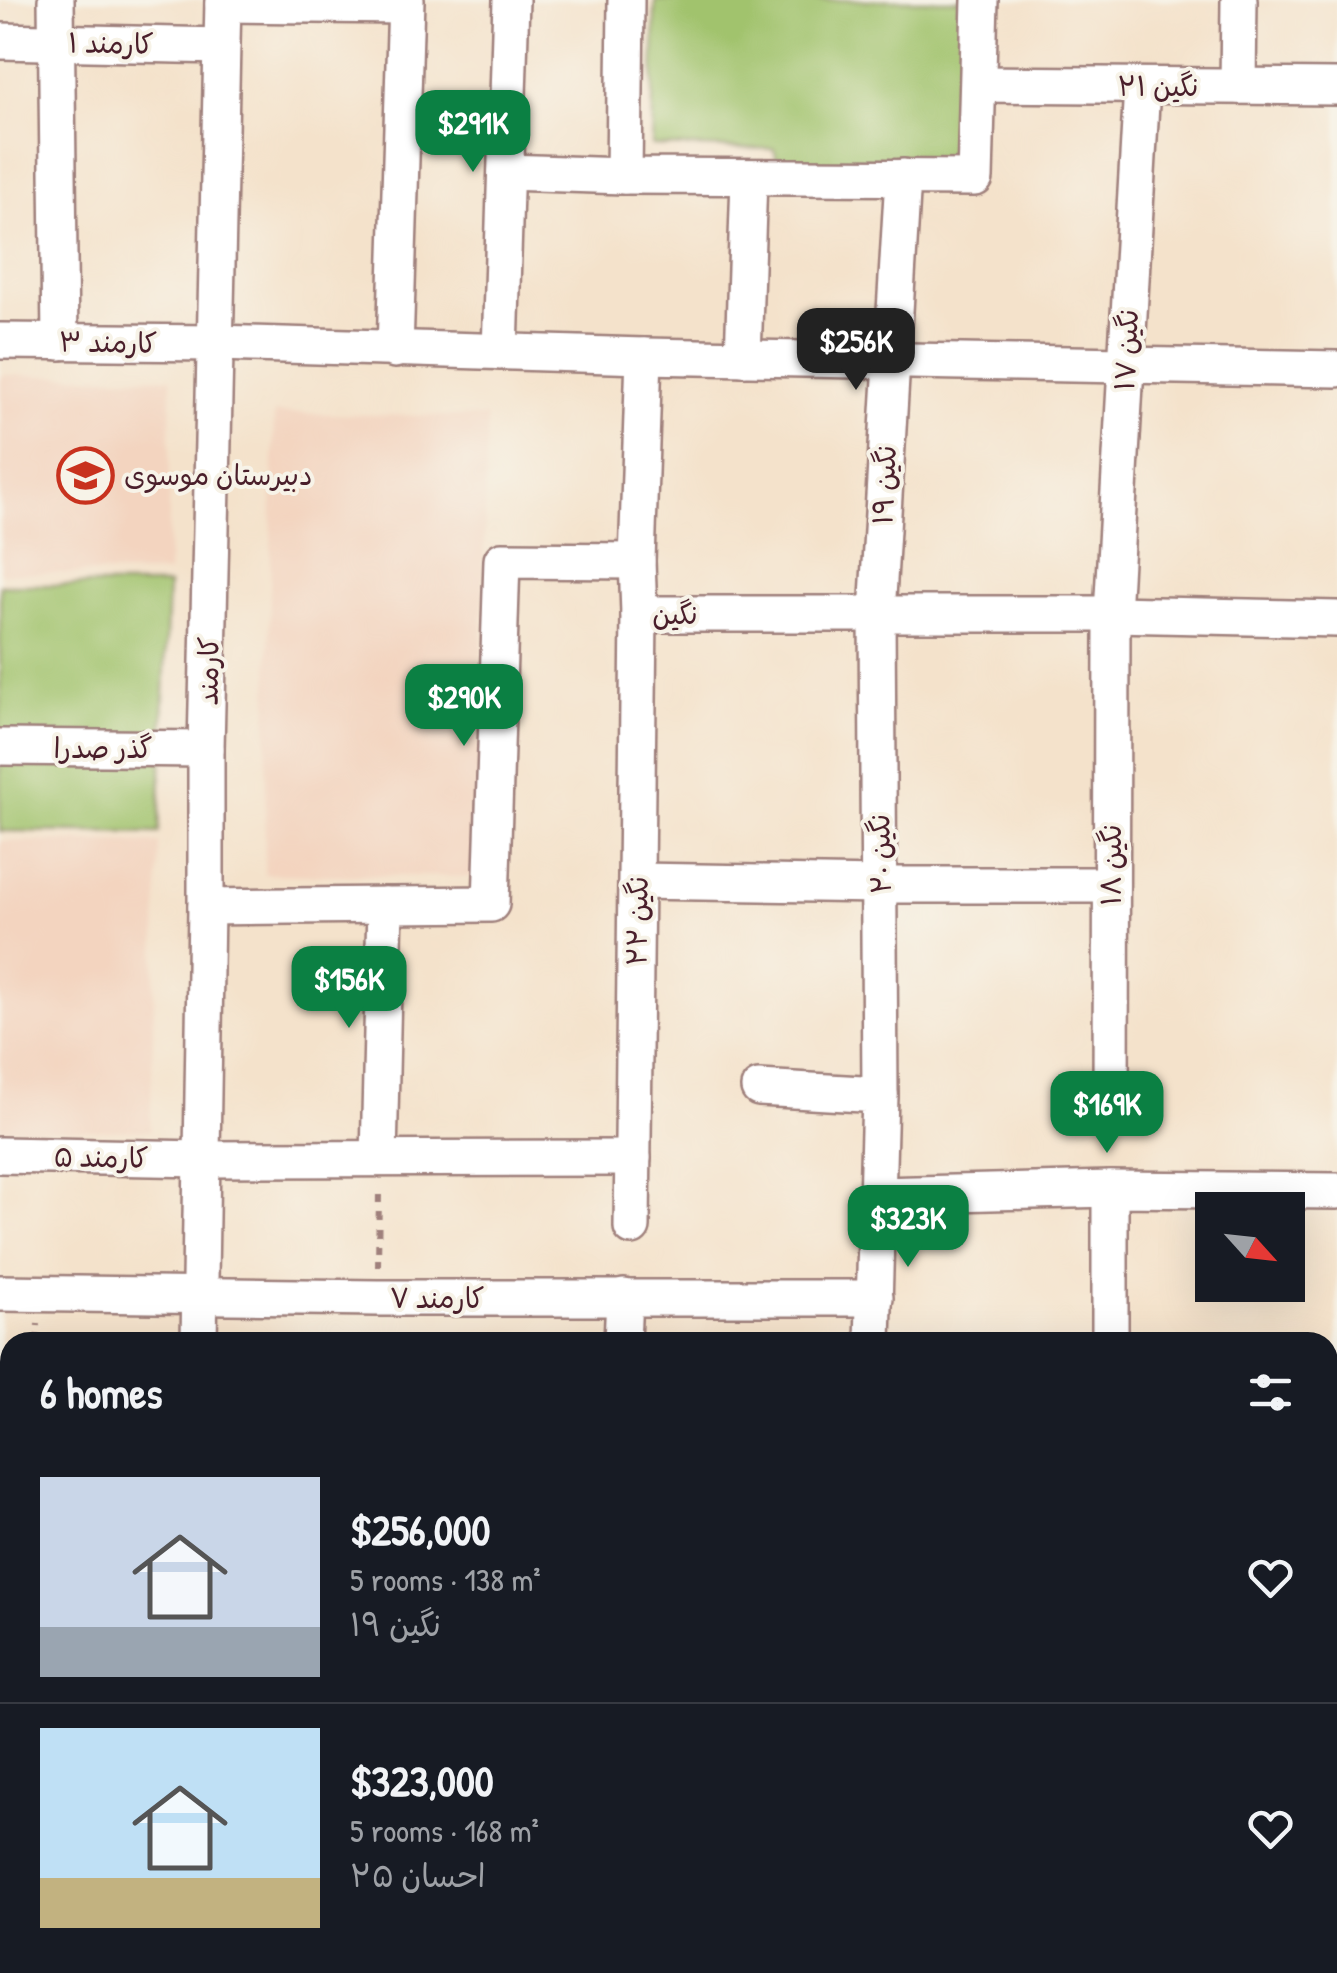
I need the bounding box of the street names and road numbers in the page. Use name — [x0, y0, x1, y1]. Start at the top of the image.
street label: کارمند ۱ — [68, 23, 154, 63]
street label: نگین ۲۱ — [1118, 67, 1198, 105]
street label: نگین ۱۷ — [1105, 308, 1147, 392]
street label: کارمند ۳ — [58, 322, 158, 362]
street label: نگین ۱۹ — [863, 444, 905, 526]
street label: نگین — [652, 595, 698, 633]
street label: کارمند — [188, 636, 228, 706]
street label: گذر صدرا — [53, 729, 153, 767]
street label: نگین ۲۰ — [860, 814, 900, 894]
street label: نگین ۱۸ — [1092, 824, 1130, 906]
street label: نگین ۲۲ — [617, 876, 657, 966]
street label: کارمند ۵ — [53, 1137, 149, 1177]
street label: کارمند ۷ — [389, 1279, 485, 1317]

